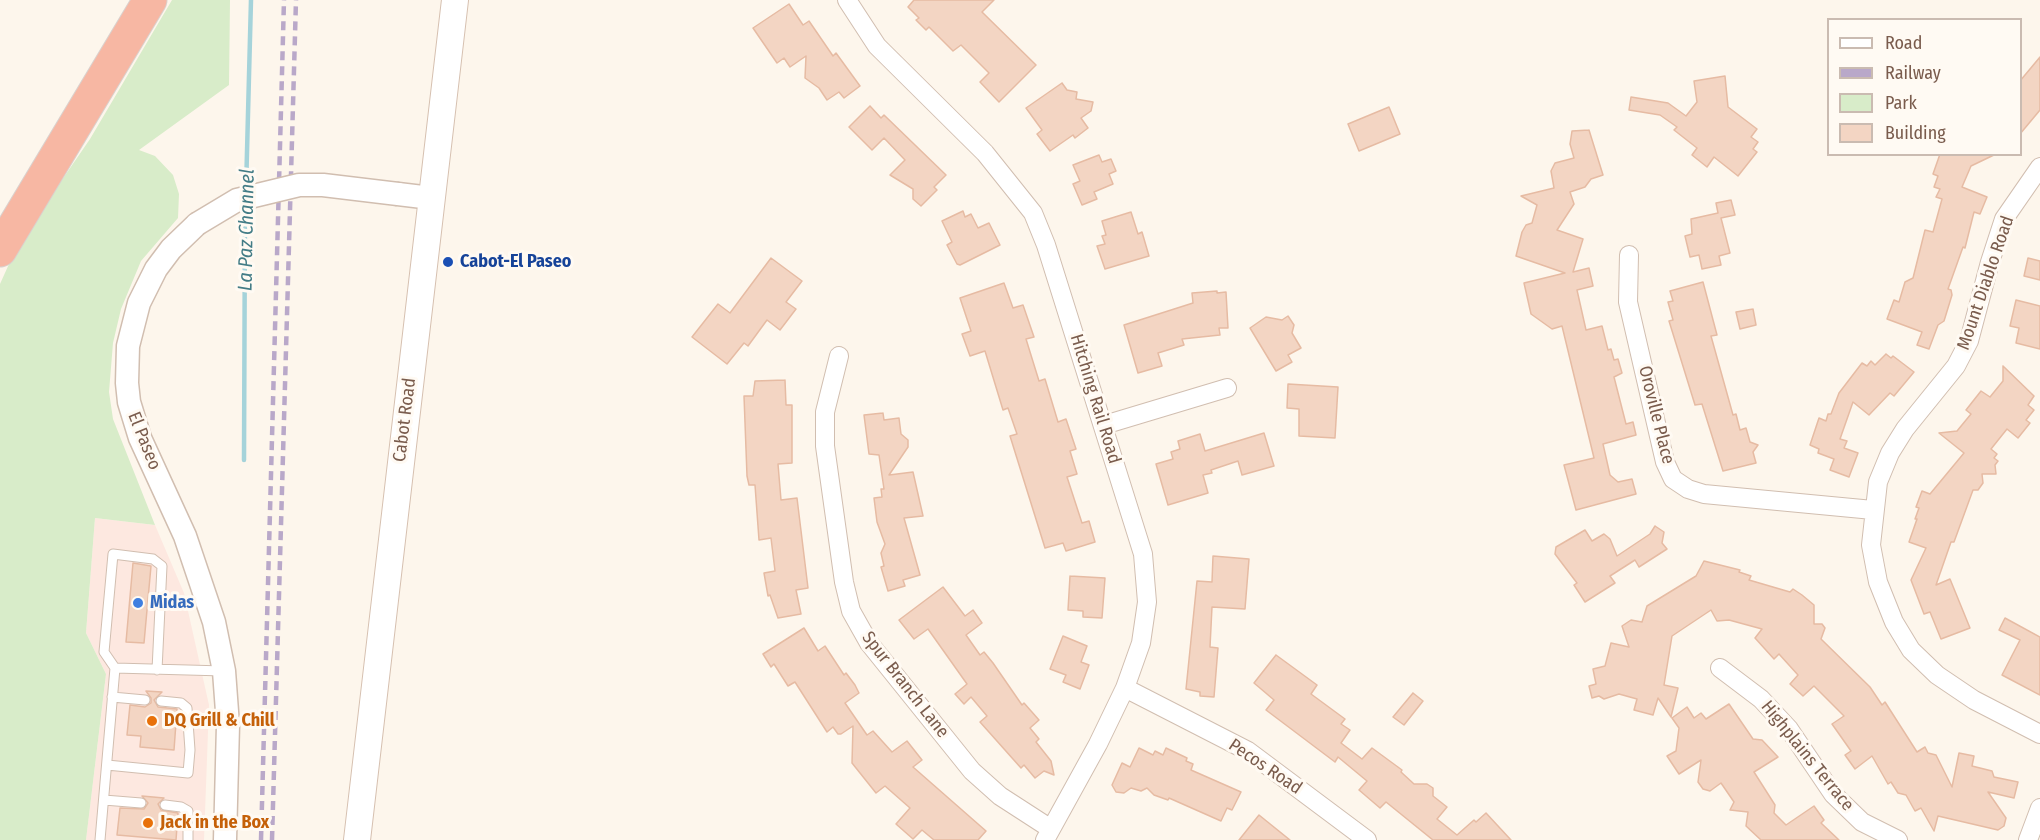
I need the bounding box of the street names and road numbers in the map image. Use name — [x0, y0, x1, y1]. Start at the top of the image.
street label: Mount Diablo Road — [1953, 213, 2019, 353]
street label: Hitching Rail Road — [1065, 332, 1125, 466]
street label: Oroville Place — [1633, 364, 1679, 466]
street label: Cabot Road — [389, 377, 421, 463]
street label: El Paseo — [123, 409, 165, 473]
street label: Spur Branch Lane — [857, 628, 953, 742]
street label: Highplains Terrace — [1756, 696, 1858, 816]
street label: Pecos Road — [1224, 735, 1306, 799]

